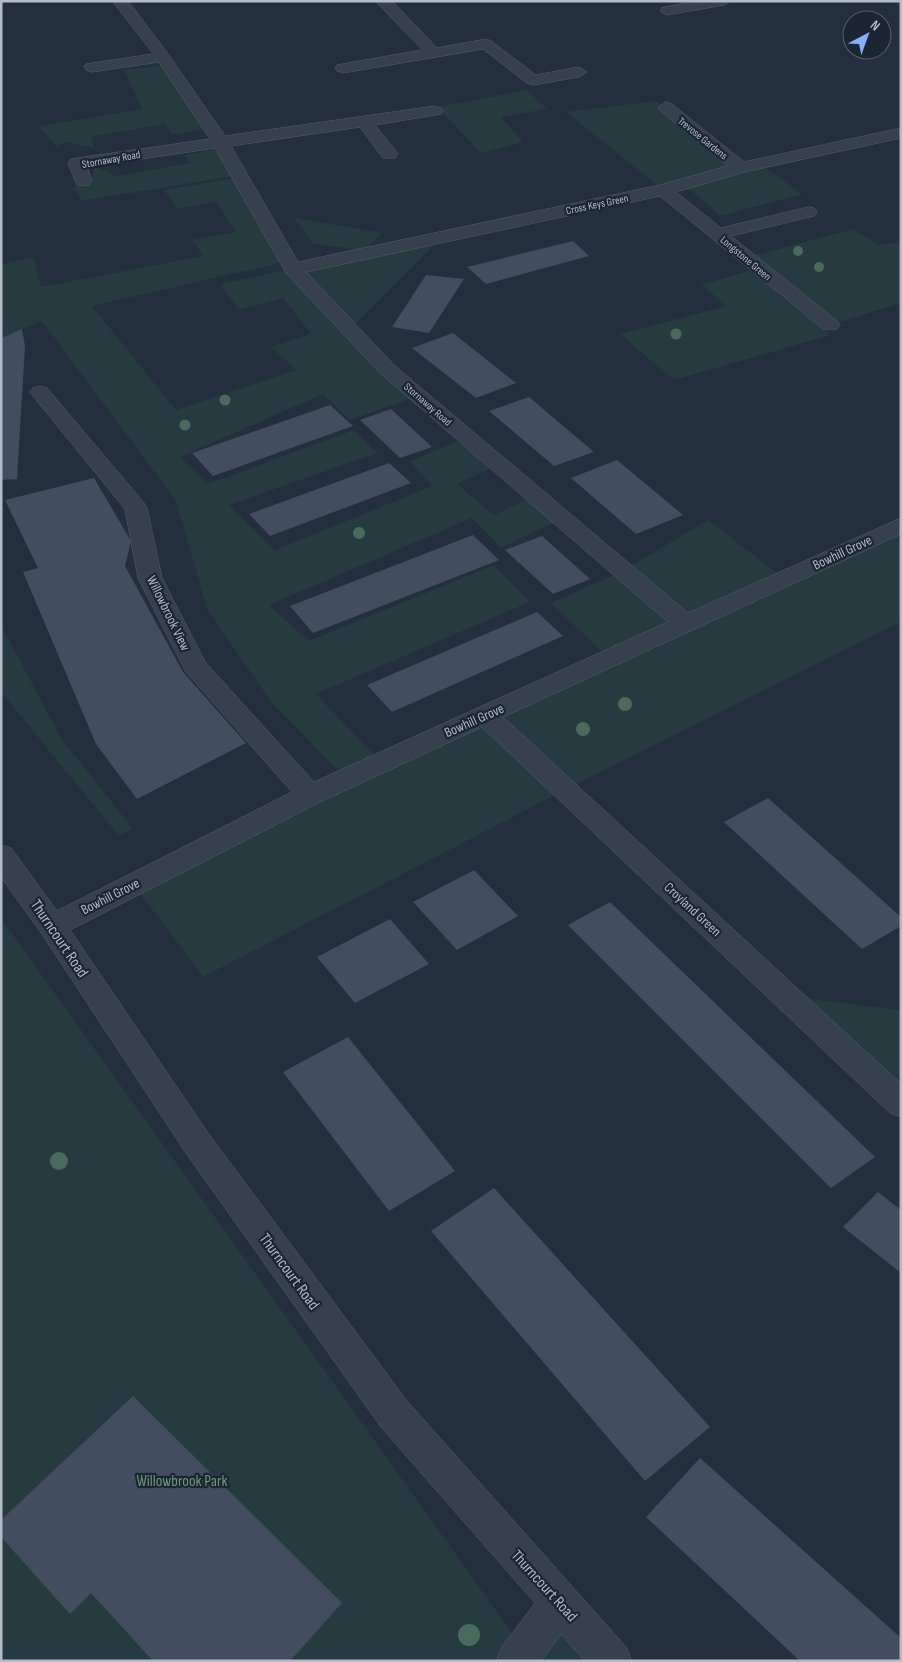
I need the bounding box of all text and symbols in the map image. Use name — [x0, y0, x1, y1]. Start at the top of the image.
north arrow — [842, 10, 892, 60]
text: N — [867, 17, 884, 34]
street label: Trevose Gardens — [675, 114, 730, 162]
street label: Stornaway Road — [81, 148, 142, 171]
street label: Cross Keys Green — [565, 191, 630, 217]
street label: Longstone Green — [718, 233, 774, 284]
street label: Stornaway Road — [401, 380, 455, 429]
street label: Bowhill Grove — [810, 531, 874, 574]
street label: Willowbrook View — [143, 573, 194, 654]
street label: Bowhill Grove — [442, 700, 507, 741]
street label: Bowhill Grove — [78, 875, 142, 918]
street label: Croyland Green — [661, 879, 725, 940]
street label: Thurncourt Road — [26, 896, 92, 981]
street label: Thurncourt Road — [255, 1230, 323, 1314]
park label: Willowbrook Park — [136, 1472, 228, 1491]
street label: Thurncourt Road — [507, 1546, 581, 1626]

